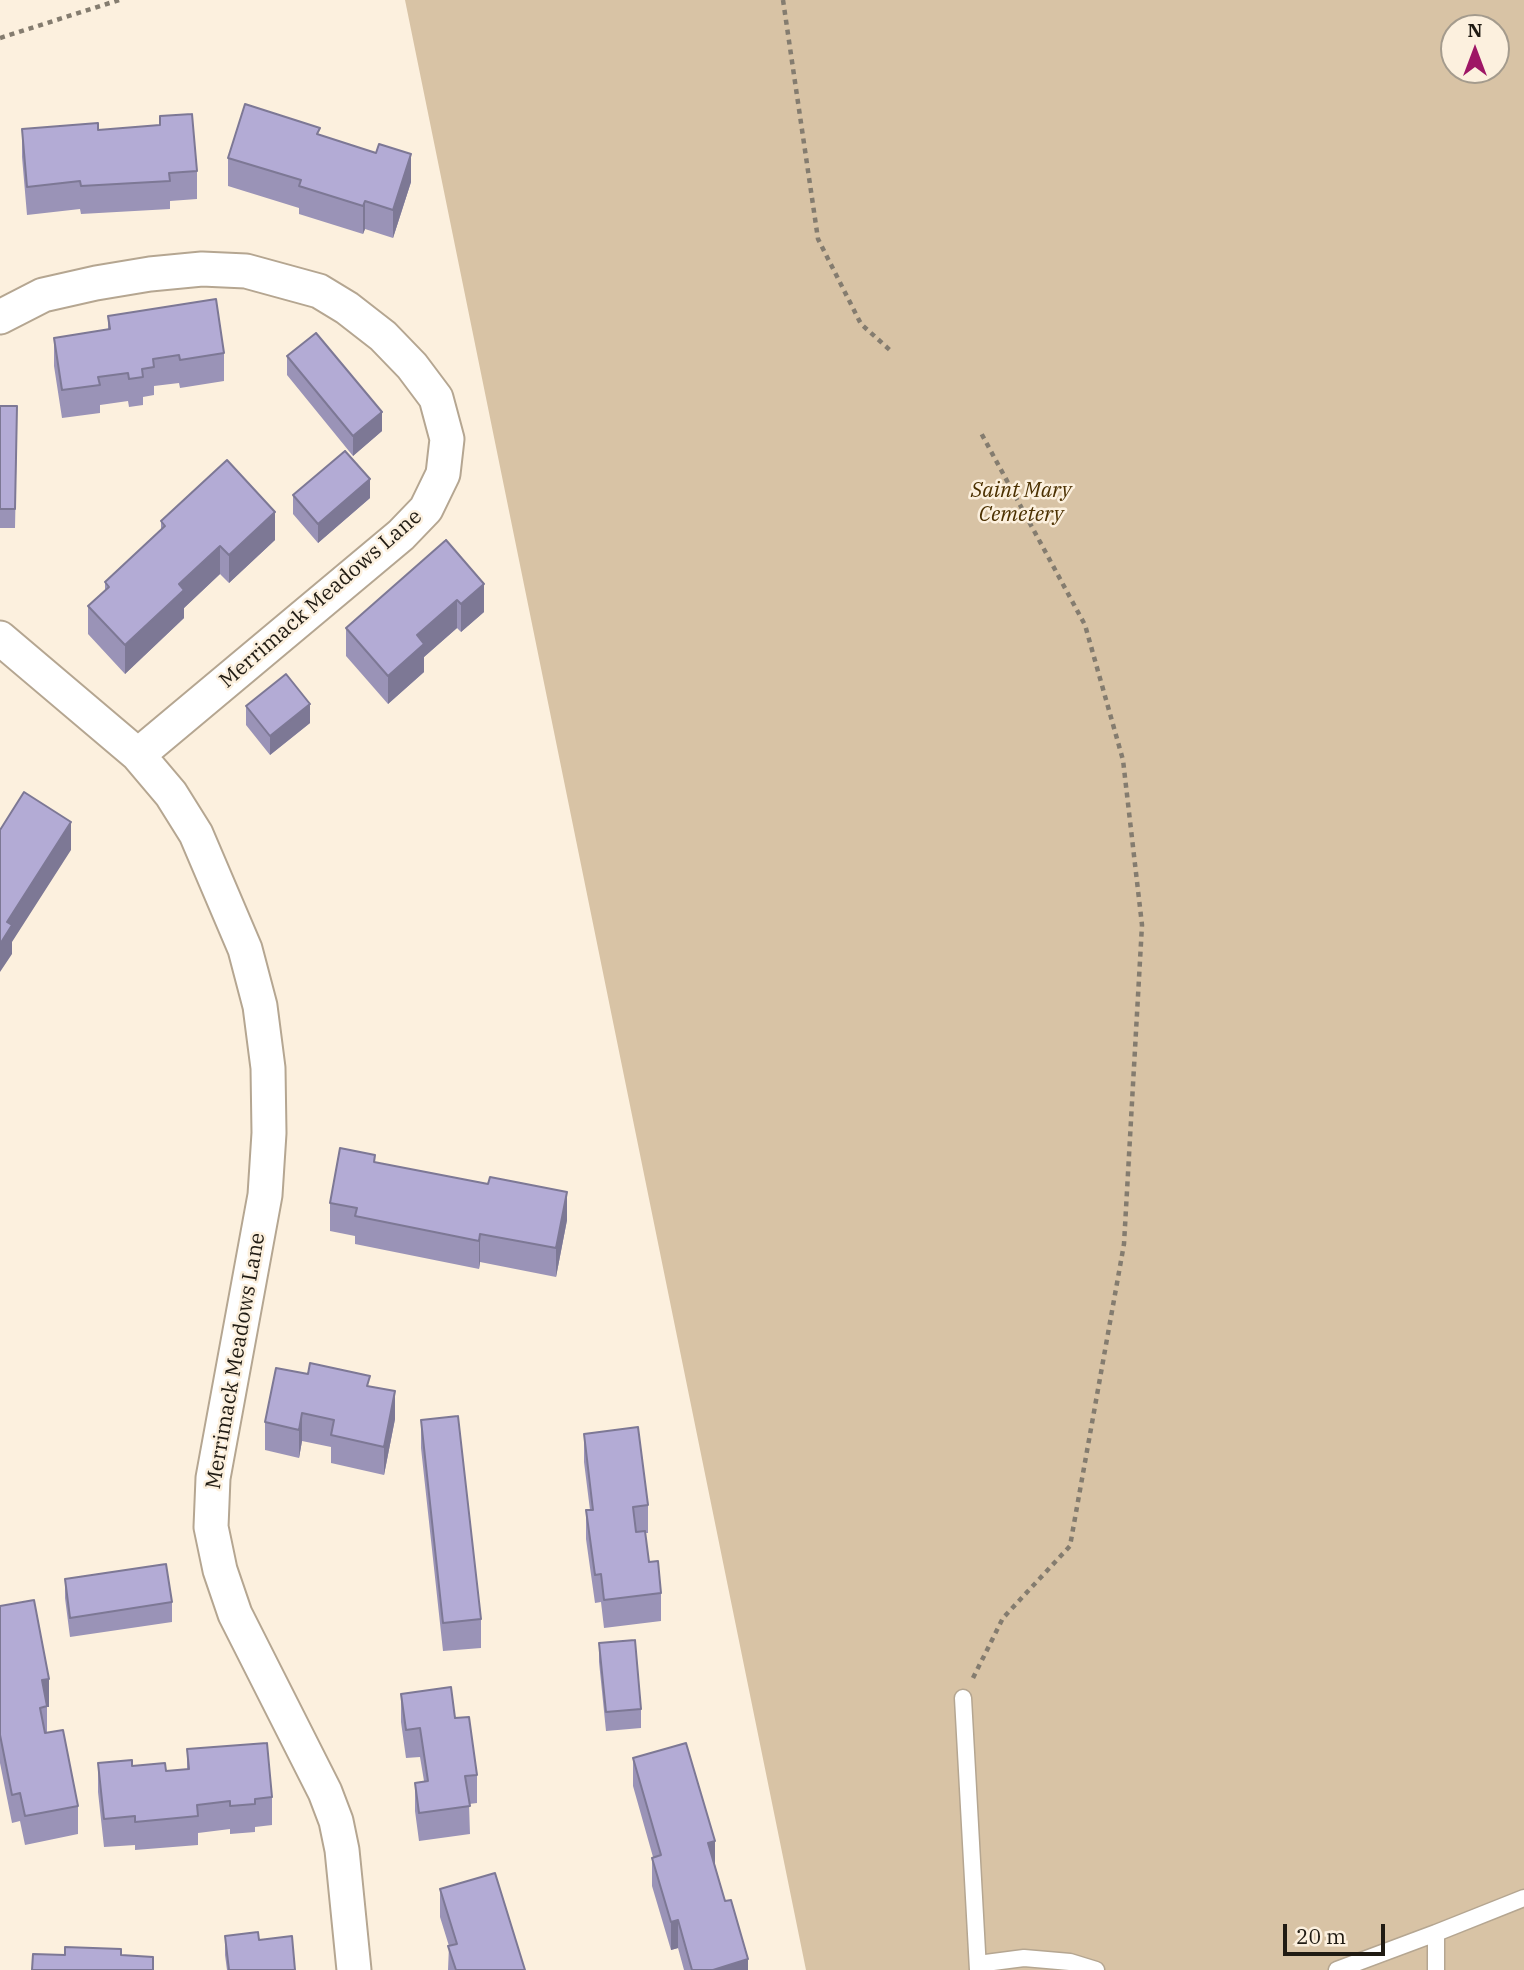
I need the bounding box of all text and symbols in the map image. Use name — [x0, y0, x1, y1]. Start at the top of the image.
north arrow — [1440, 14, 1510, 84]
text: N — [1467, 18, 1483, 42]
park label: Saint Mary Cemetery — [971, 478, 1071, 528]
street label: Merrimack Meadows Lane — [215, 504, 427, 694]
street label: Merrimack Meadows Lane — [201, 1231, 271, 1491]
scale bar — [1286, 1910, 1388, 1954]
text: 20 m — [1296, 1922, 1346, 1950]

